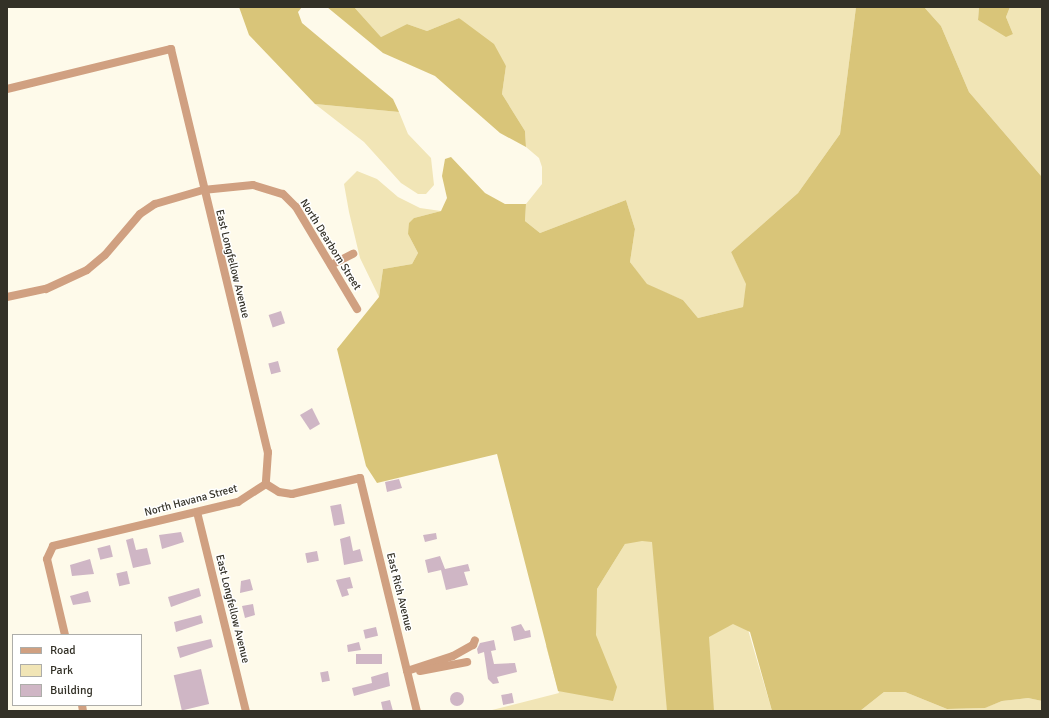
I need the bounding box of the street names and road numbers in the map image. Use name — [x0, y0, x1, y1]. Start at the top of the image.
street label: North Dearborn Street — [297, 197, 363, 293]
street label: East Longfellow Avenue — [212, 208, 252, 320]
street label: North Havana Street — [143, 482, 239, 520]
street label: East Rich Avenue — [383, 551, 415, 633]
street label: East Longfellow Avenue — [212, 553, 252, 665]

